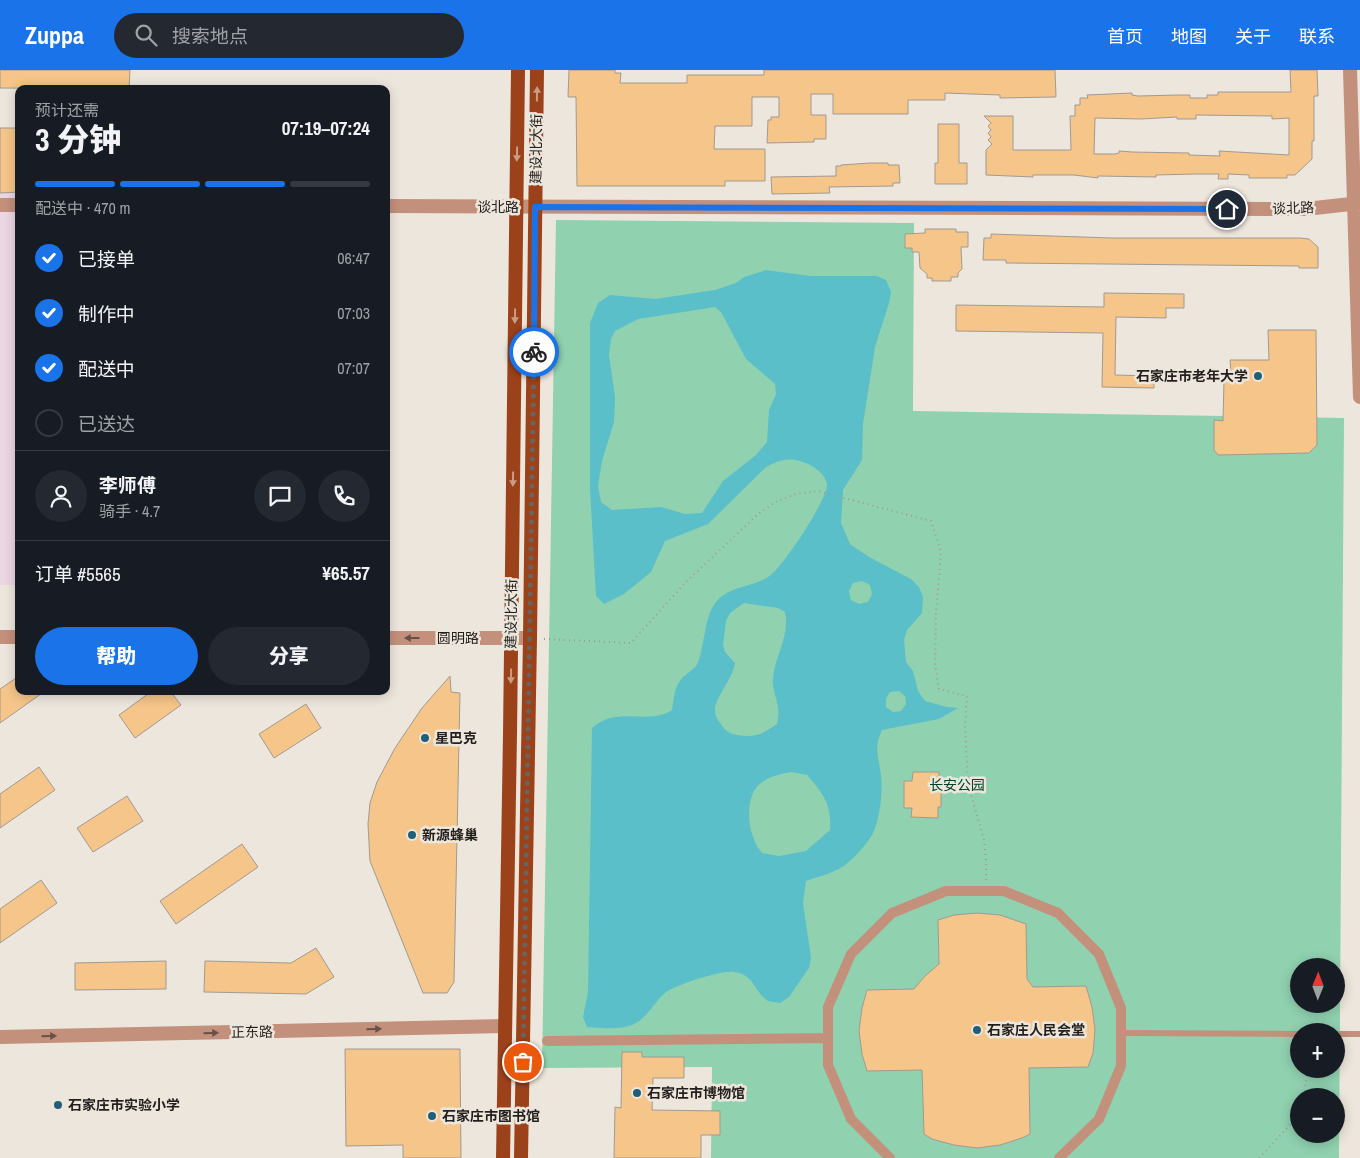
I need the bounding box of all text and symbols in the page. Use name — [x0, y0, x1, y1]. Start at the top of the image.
search box — [114, 13, 464, 58]
text: Zuppa — [25, 19, 84, 51]
icon: search — [132, 21, 160, 49]
text: 搜索地点 — [172, 23, 248, 49]
text: 首页 — [1107, 24, 1143, 49]
text: 地图 — [1171, 24, 1207, 49]
text: 关于 — [1235, 24, 1271, 49]
text: 联系 — [1299, 24, 1335, 49]
one-way arrow — [533, 86, 541, 102]
text: 预计还需 — [35, 99, 99, 121]
street label: 建设北大街 — [526, 114, 546, 184]
text: 07:19–07:24 — [282, 115, 370, 141]
text: 3 分钟 — [35, 118, 121, 161]
one-way arrow — [513, 146, 521, 162]
pin — [1206, 188, 1248, 230]
icon: home — [1213, 195, 1241, 223]
text: 配送中 · 470 m — [35, 197, 130, 219]
street label: 谈北路 — [477, 198, 519, 216]
street label: 谈北路 — [1272, 198, 1314, 218]
icon: check — [35, 244, 63, 272]
text: 已接单 — [78, 246, 135, 272]
text: 06:47 — [337, 247, 370, 269]
icon: check — [35, 299, 63, 327]
text: 制作中 — [78, 301, 135, 327]
text: 07:03 — [337, 302, 370, 324]
one-way arrow — [511, 308, 519, 324]
courier — [509, 327, 559, 377]
icon: bike — [520, 338, 548, 366]
icon: check — [35, 354, 63, 382]
text: 配送中 — [78, 356, 135, 382]
text: 07:07 — [337, 357, 370, 379]
place label: 石家庄市老年大学 — [1136, 367, 1248, 385]
marker: 石家庄市老年大学 — [1252, 370, 1264, 382]
text: 已送达 — [78, 411, 135, 437]
button: person — [35, 470, 87, 522]
button: chat — [254, 470, 306, 522]
button: phone — [318, 470, 370, 522]
one-way arrow — [509, 471, 517, 487]
text: 李师傅 — [99, 472, 156, 498]
text: 骑手 · 4.7 — [99, 500, 160, 522]
text: ¥65.57 — [322, 560, 370, 586]
text: 订单 #5565 — [35, 561, 121, 587]
street label: 建设北大街 — [501, 579, 521, 649]
button: 帮助 — [35, 627, 198, 685]
button: 分享 — [208, 627, 370, 685]
street label: 圆明路 — [437, 629, 479, 647]
one-way arrow — [403, 634, 419, 642]
one-way arrow — [507, 668, 515, 684]
place label: 星巴克 — [435, 729, 477, 747]
marker: 星巴克 — [419, 732, 431, 744]
park label: 长安公园 — [929, 776, 985, 794]
place label: 新源蜂巢 — [422, 826, 478, 844]
marker: 新源蜂巢 — [406, 829, 418, 841]
north arrow — [1290, 958, 1345, 1012]
map controls — [1290, 958, 1345, 1143]
place label: 石家庄人民会堂 — [987, 1021, 1085, 1039]
street label: 正东路 — [231, 1023, 273, 1041]
button: + — [1290, 1023, 1345, 1078]
marker: 石家庄人民会堂 — [971, 1024, 983, 1036]
one-way arrow — [366, 1025, 382, 1033]
one-way arrow — [203, 1028, 219, 1036]
one-way arrow — [41, 1032, 57, 1040]
pin — [502, 1041, 544, 1083]
icon: bag — [509, 1048, 537, 1076]
place label: 石家庄市博物馆 — [647, 1084, 745, 1102]
marker: 石家庄市博物馆 — [631, 1087, 643, 1099]
button: − — [1290, 1088, 1345, 1143]
place label: 石家庄市实验小学 — [68, 1096, 180, 1114]
marker: 石家庄市实验小学 — [52, 1099, 64, 1111]
place label: 石家庄市图书馆 — [442, 1107, 540, 1125]
marker: 石家庄市图书馆 — [426, 1110, 438, 1122]

